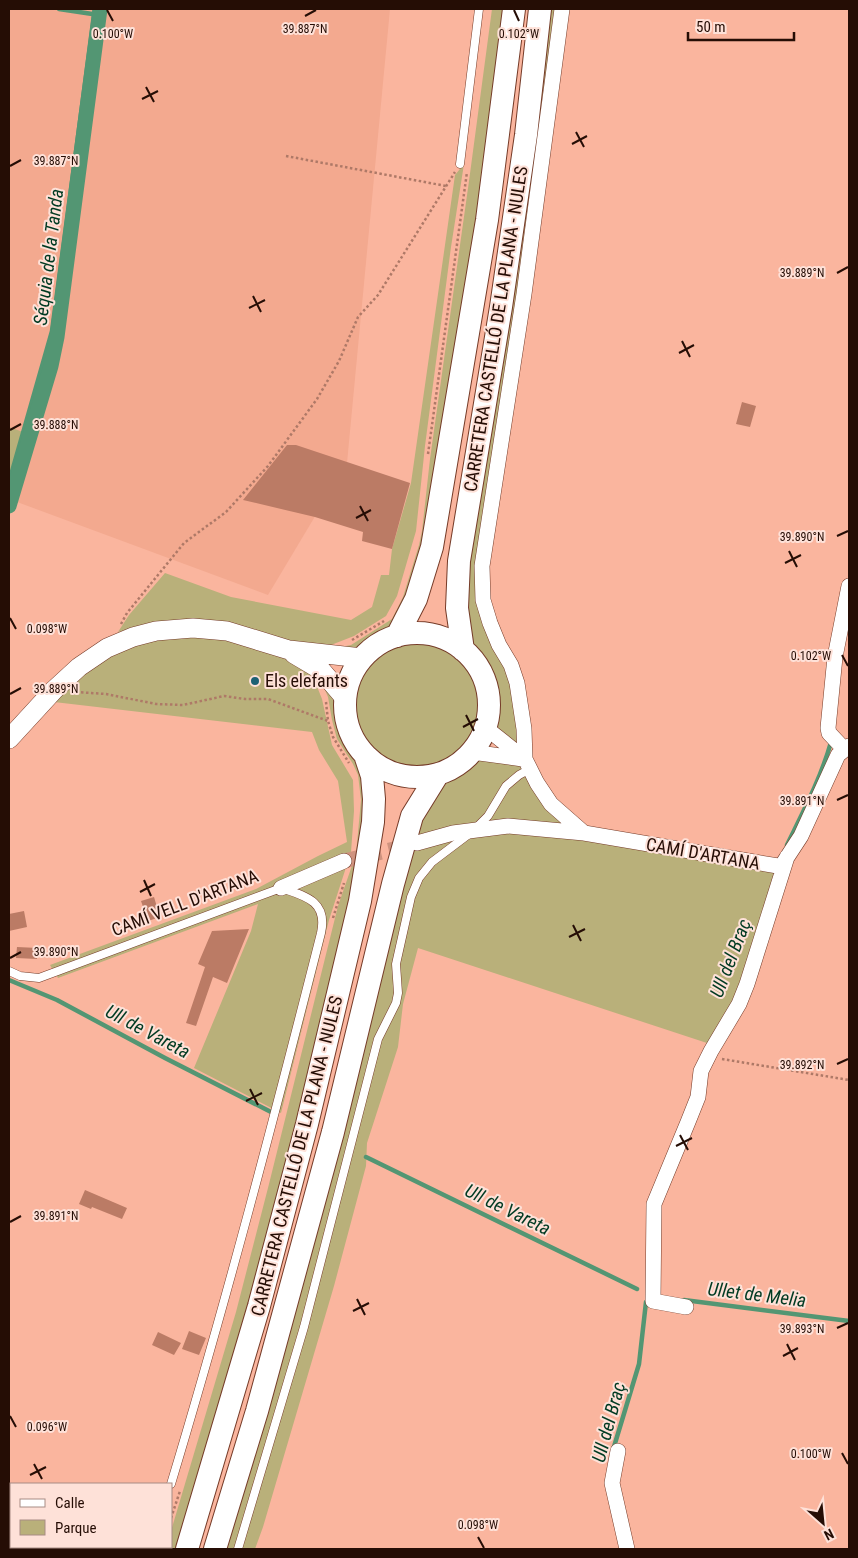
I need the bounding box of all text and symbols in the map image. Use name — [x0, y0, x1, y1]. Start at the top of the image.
scale bar — [688, 10, 794, 42]
text: 50 m — [696, 18, 726, 36]
text: 39.887°N — [283, 22, 327, 36]
text: 0.100°W — [93, 27, 133, 41]
text: 0.102°W — [499, 27, 539, 41]
text: 39.887°N — [34, 154, 78, 168]
street label: CARRETERA CASTELLÓ DE LA PLANA - NULES — [459, 165, 532, 493]
water label: Séquia de la Tanda — [29, 188, 68, 327]
text: 39.889°N — [780, 266, 824, 280]
text: 39.888°N — [34, 418, 78, 432]
text: 39.890°N — [780, 530, 824, 544]
text: 0.098°W — [27, 622, 67, 636]
text: 0.102°W — [791, 649, 831, 663]
place label: Els elefants — [265, 670, 348, 691]
marker: Els elefants — [249, 675, 261, 687]
text: 39.889°N — [34, 682, 78, 696]
text: 39.891°N — [780, 794, 824, 808]
street label: CAMÍ D'ARTANA — [645, 833, 762, 874]
street label: CAMÍ VELL D'ARTANA — [108, 865, 262, 940]
water label: Ull del Braç — [705, 915, 756, 1001]
text: 39.890°N — [34, 945, 78, 959]
street label: CARRETERA CASTELLÓ DE LA PLANA - NULES — [247, 994, 347, 1318]
water label: Ull de Vareta — [102, 1000, 194, 1063]
text: 39.892°N — [780, 1058, 824, 1072]
water label: Ull de Vareta — [461, 1179, 554, 1240]
text: 39.891°N — [34, 1209, 78, 1223]
water label: Ullet de Melia — [706, 1277, 808, 1312]
text: 39.893°N — [780, 1322, 824, 1336]
water label: Ull del Braç — [587, 1379, 630, 1465]
text: 0.096°W — [27, 1420, 67, 1434]
text: 0.100°W — [791, 1447, 831, 1461]
legend — [10, 1483, 172, 1548]
text: Calle — [55, 1494, 85, 1512]
north arrow — [798, 1498, 848, 1548]
text: 0.098°W — [458, 1518, 498, 1532]
text: Parque — [55, 1519, 97, 1537]
text: N — [821, 1526, 836, 1544]

